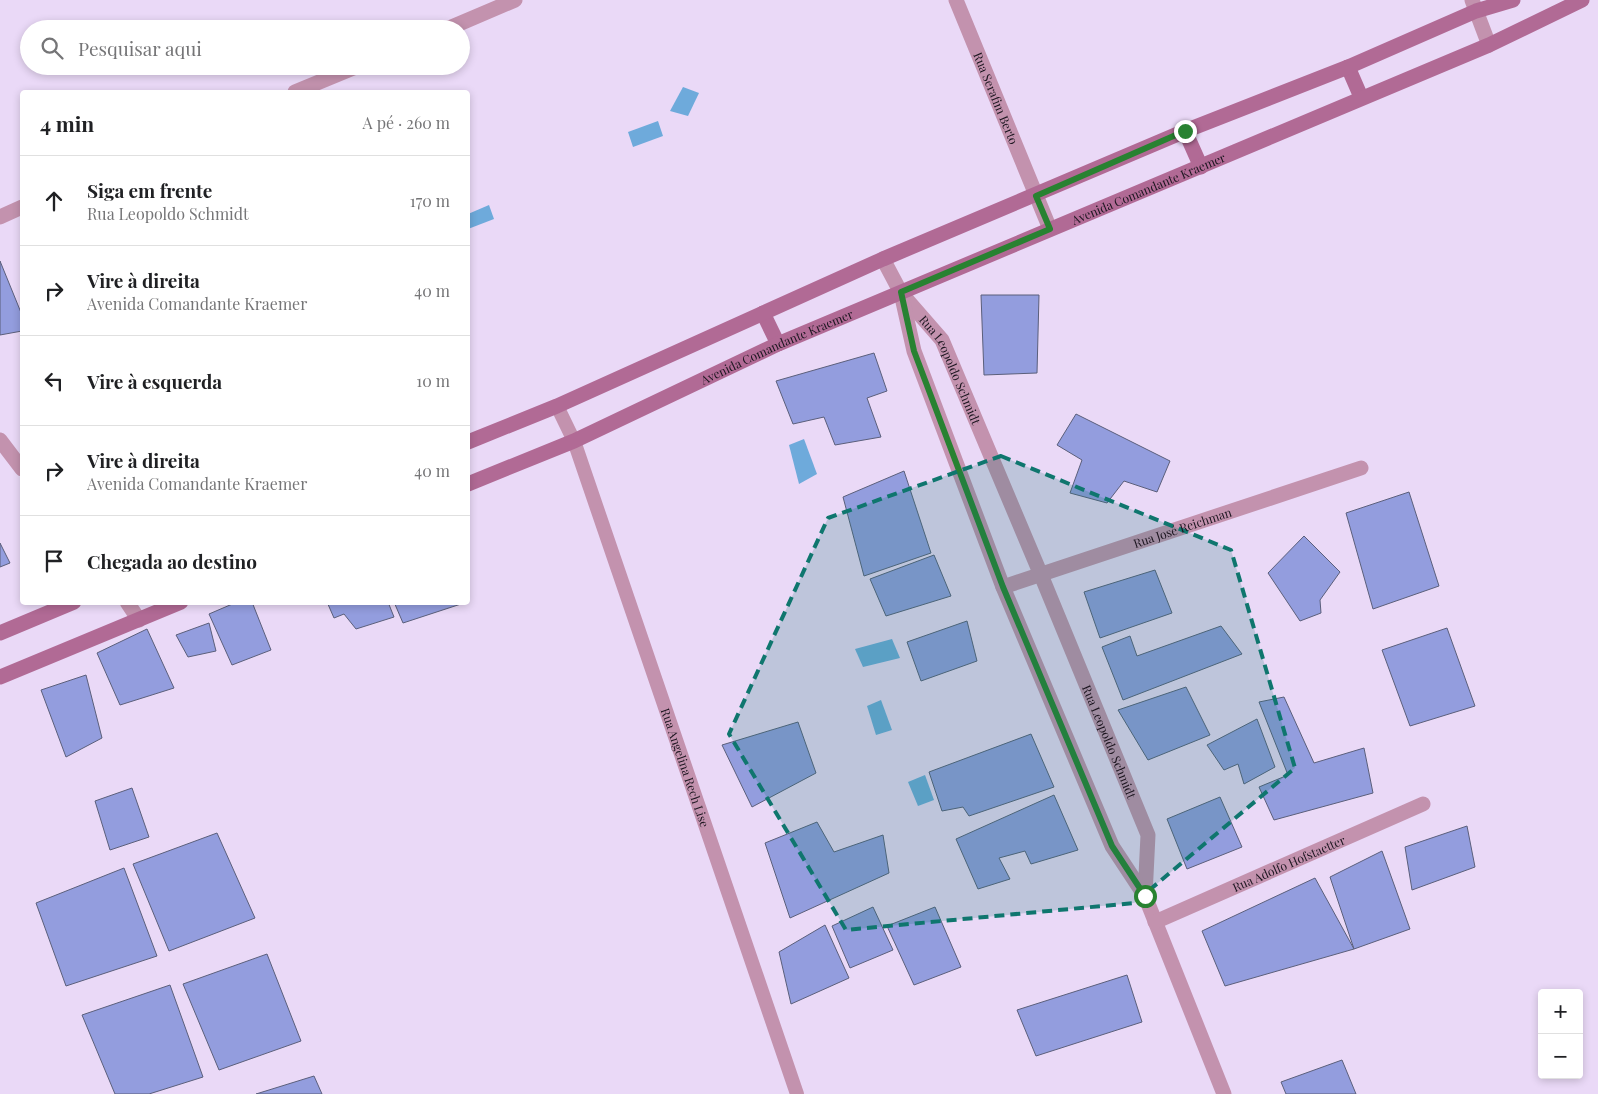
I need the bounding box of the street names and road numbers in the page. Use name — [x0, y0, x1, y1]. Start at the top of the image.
street label: Rua Serafim Berto — [970, 50, 1022, 147]
street label: Avenida Comandante Kraemer — [1068, 149, 1228, 228]
street label: Avenida Comandante Kraemer — [697, 305, 856, 388]
street label: Rua Leopoldo Schmidt — [916, 312, 985, 428]
street label: Rua José Reichman — [1131, 504, 1233, 551]
street label: Rua Leopoldo Schmidt — [1079, 682, 1140, 802]
street label: Rua Angelina Rech Lise — [658, 706, 713, 829]
street label: Rua Adolfo Hofstaetter — [1230, 831, 1348, 895]

